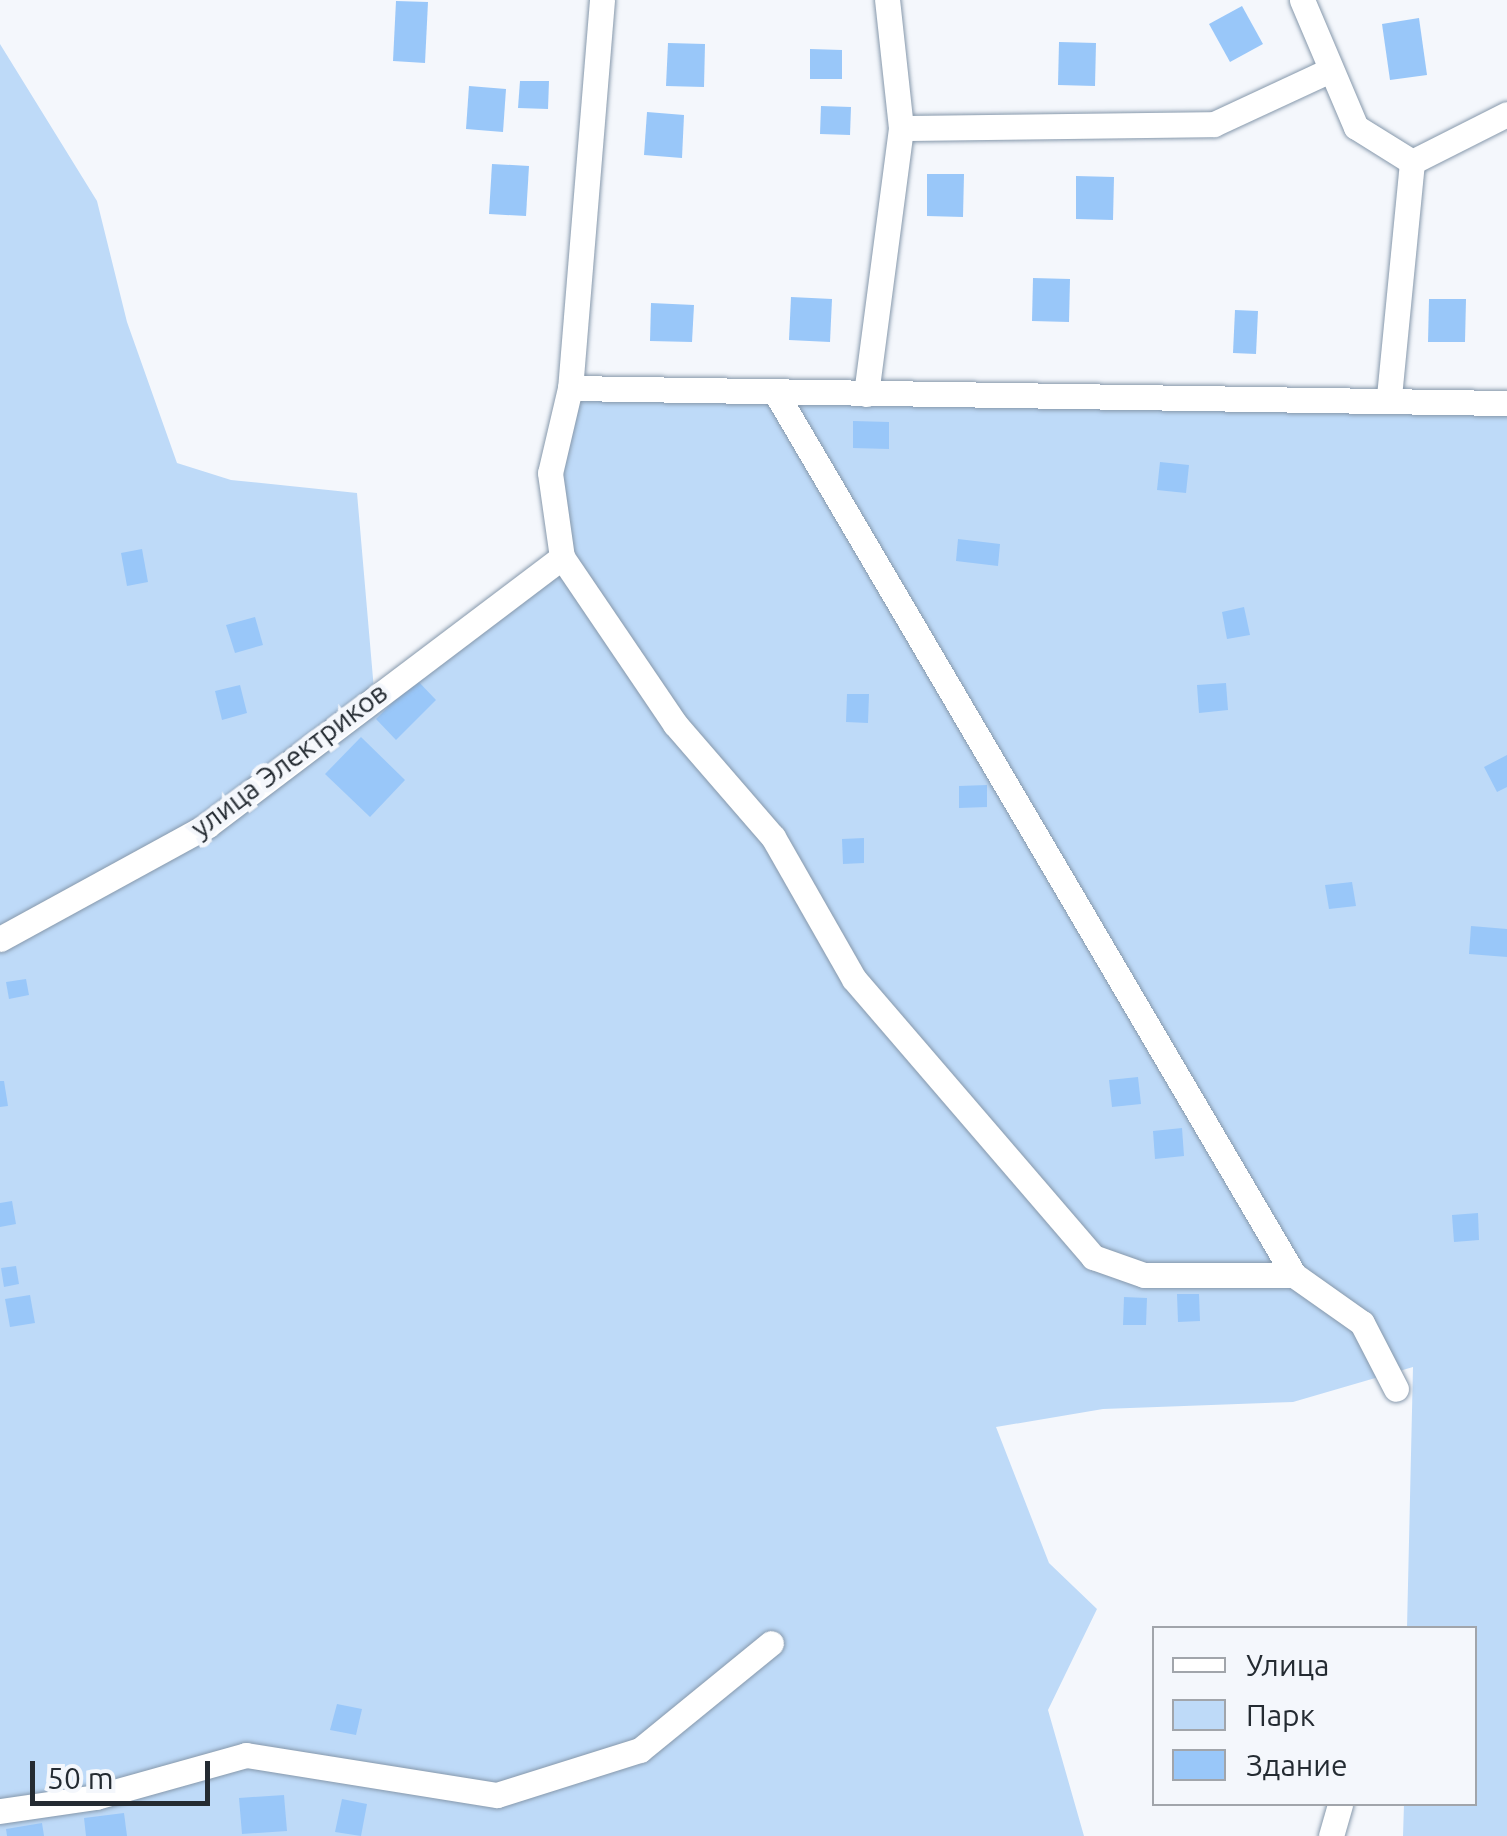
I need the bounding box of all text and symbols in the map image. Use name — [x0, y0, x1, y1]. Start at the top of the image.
street label: улица Электриков — [184, 675, 394, 845]
legend — [1152, 1626, 1477, 1806]
text: Улица — [1246, 1648, 1330, 1682]
text: Парк — [1246, 1698, 1315, 1732]
scale bar — [35, 1741, 215, 1803]
text: Здание — [1246, 1748, 1348, 1782]
text: 50 m — [47, 1761, 114, 1795]

